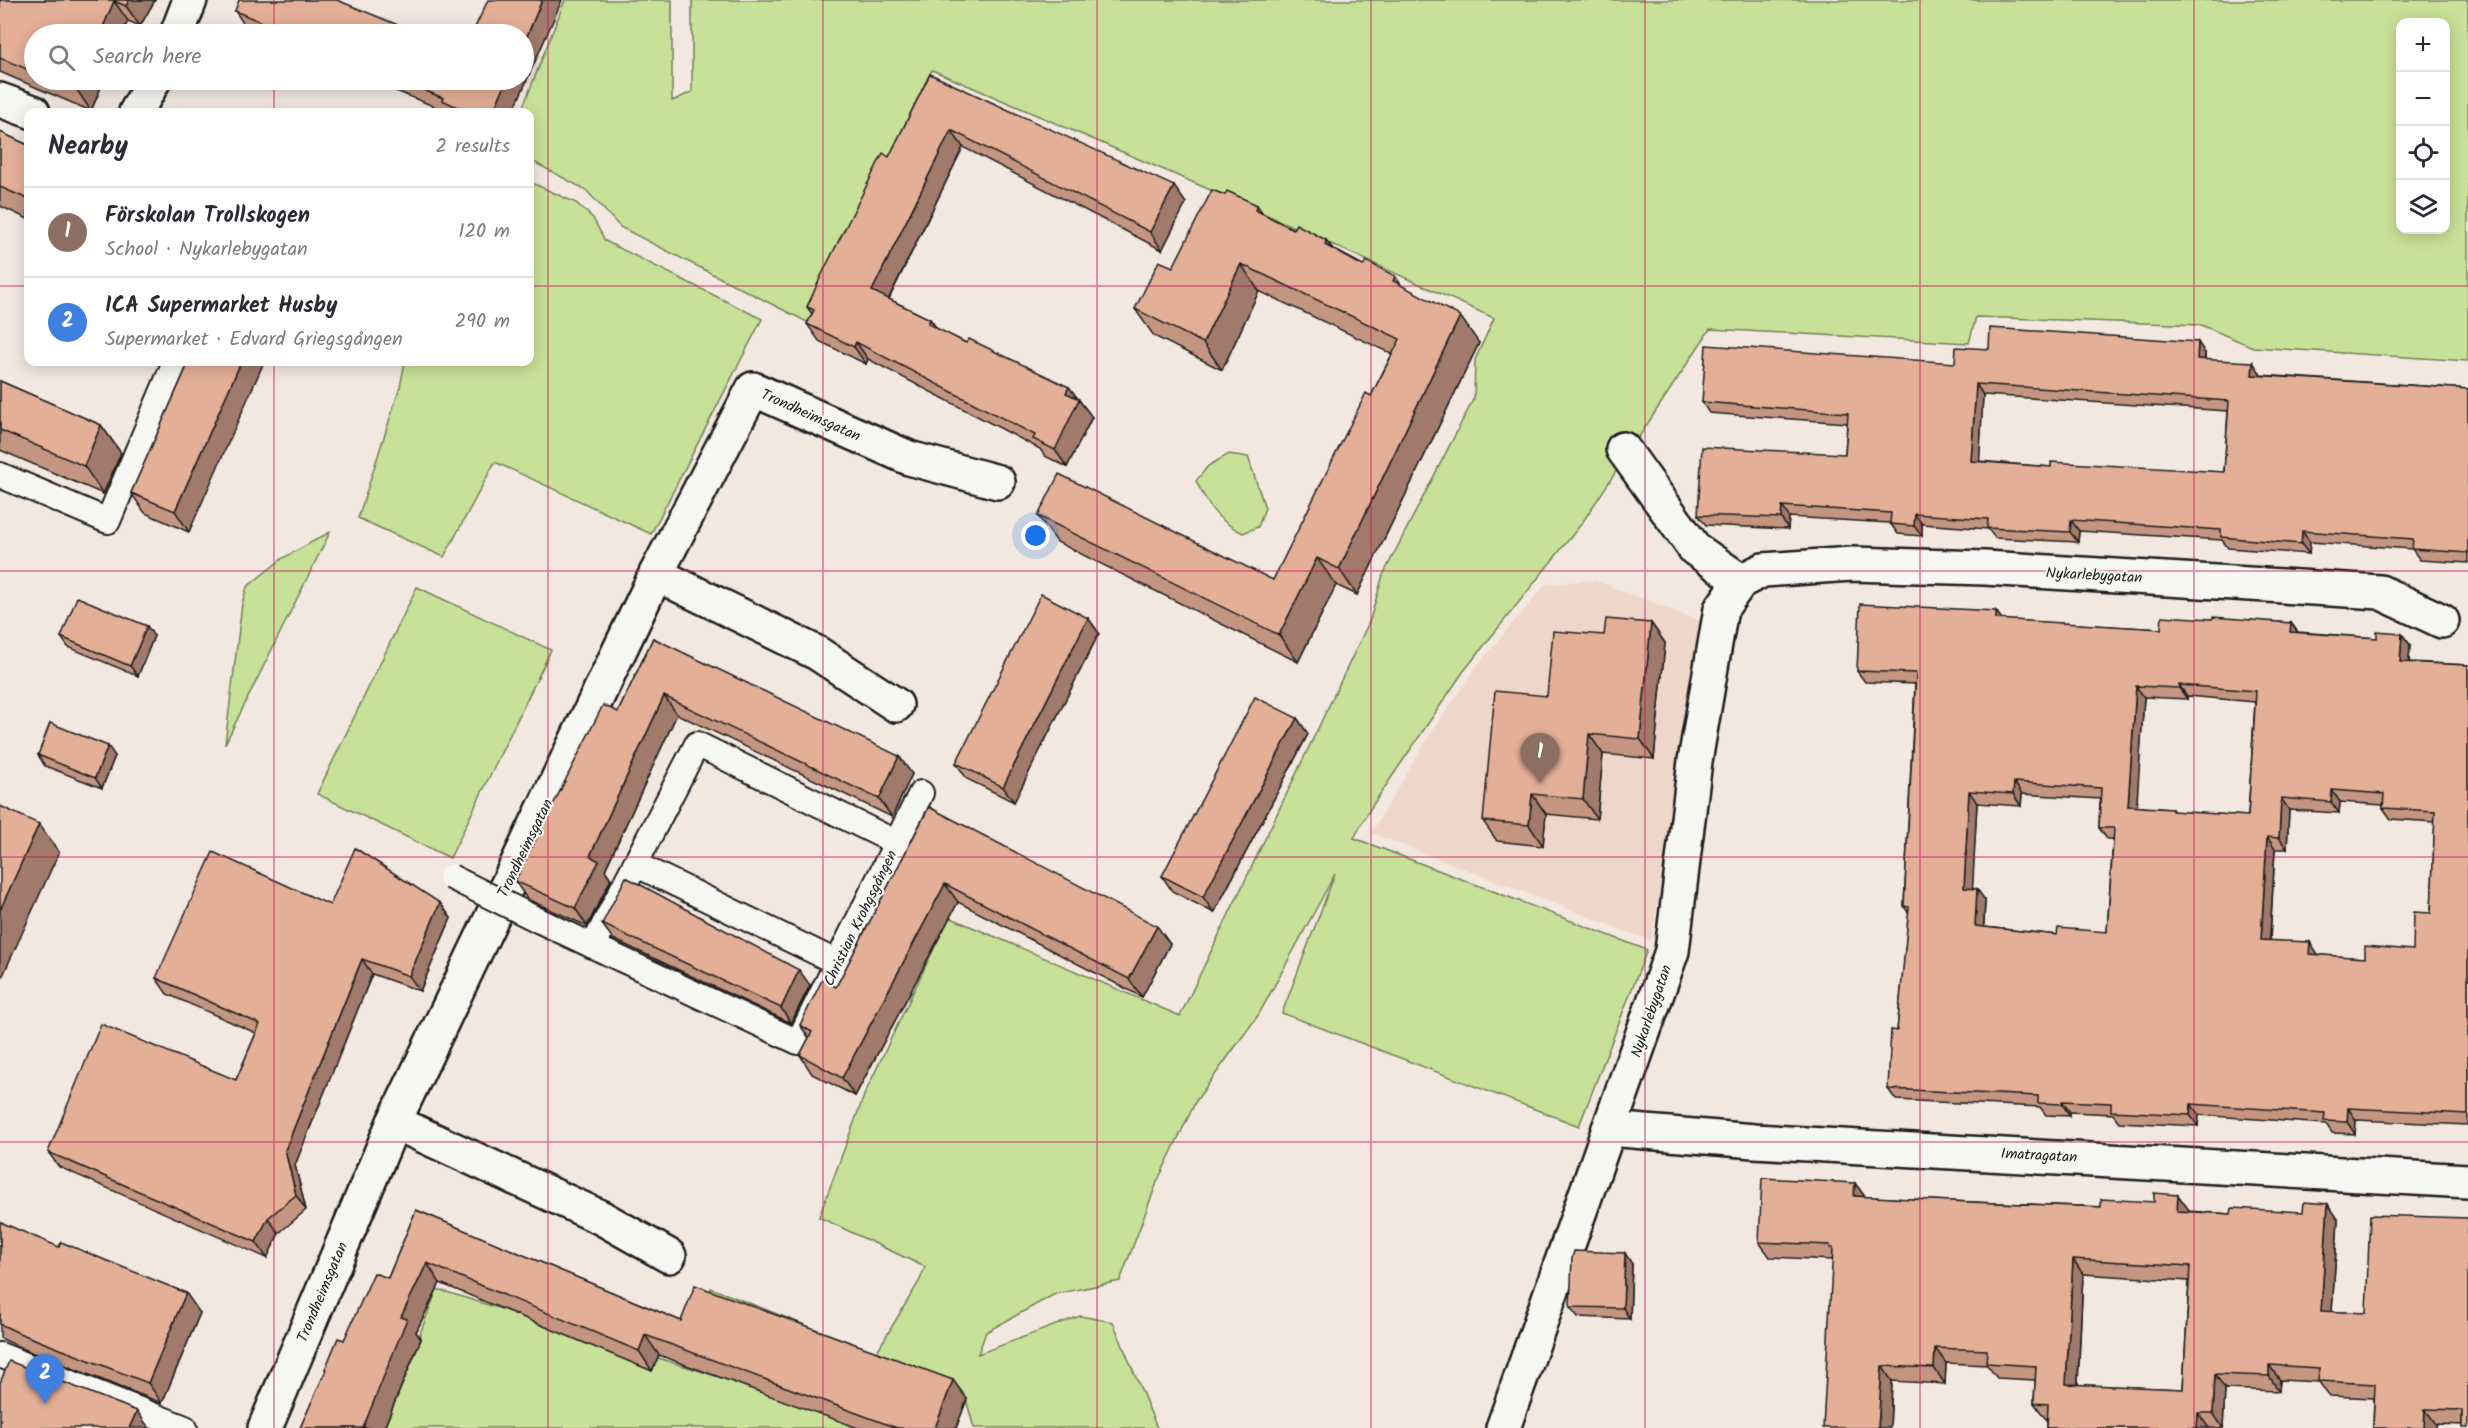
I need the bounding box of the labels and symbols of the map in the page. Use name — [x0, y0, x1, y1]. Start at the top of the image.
street label: Trondheimsgatan — [757, 383, 864, 449]
your location — [1021, 521, 1050, 550]
street label: Nykarlebygatan — [2045, 561, 2143, 591]
pin: 1 — [1520, 734, 1560, 783]
street label: Trondheimsgatan — [492, 795, 560, 902]
street label: Christian Krohgsgången — [818, 846, 904, 990]
street label: Nykarlebygatan — [1625, 962, 1679, 1061]
street label: Imatragatan — [2000, 1142, 2078, 1170]
street label: Trondheimsgatan — [291, 1238, 355, 1346]
pin: 2 — [26, 1354, 64, 1404]

